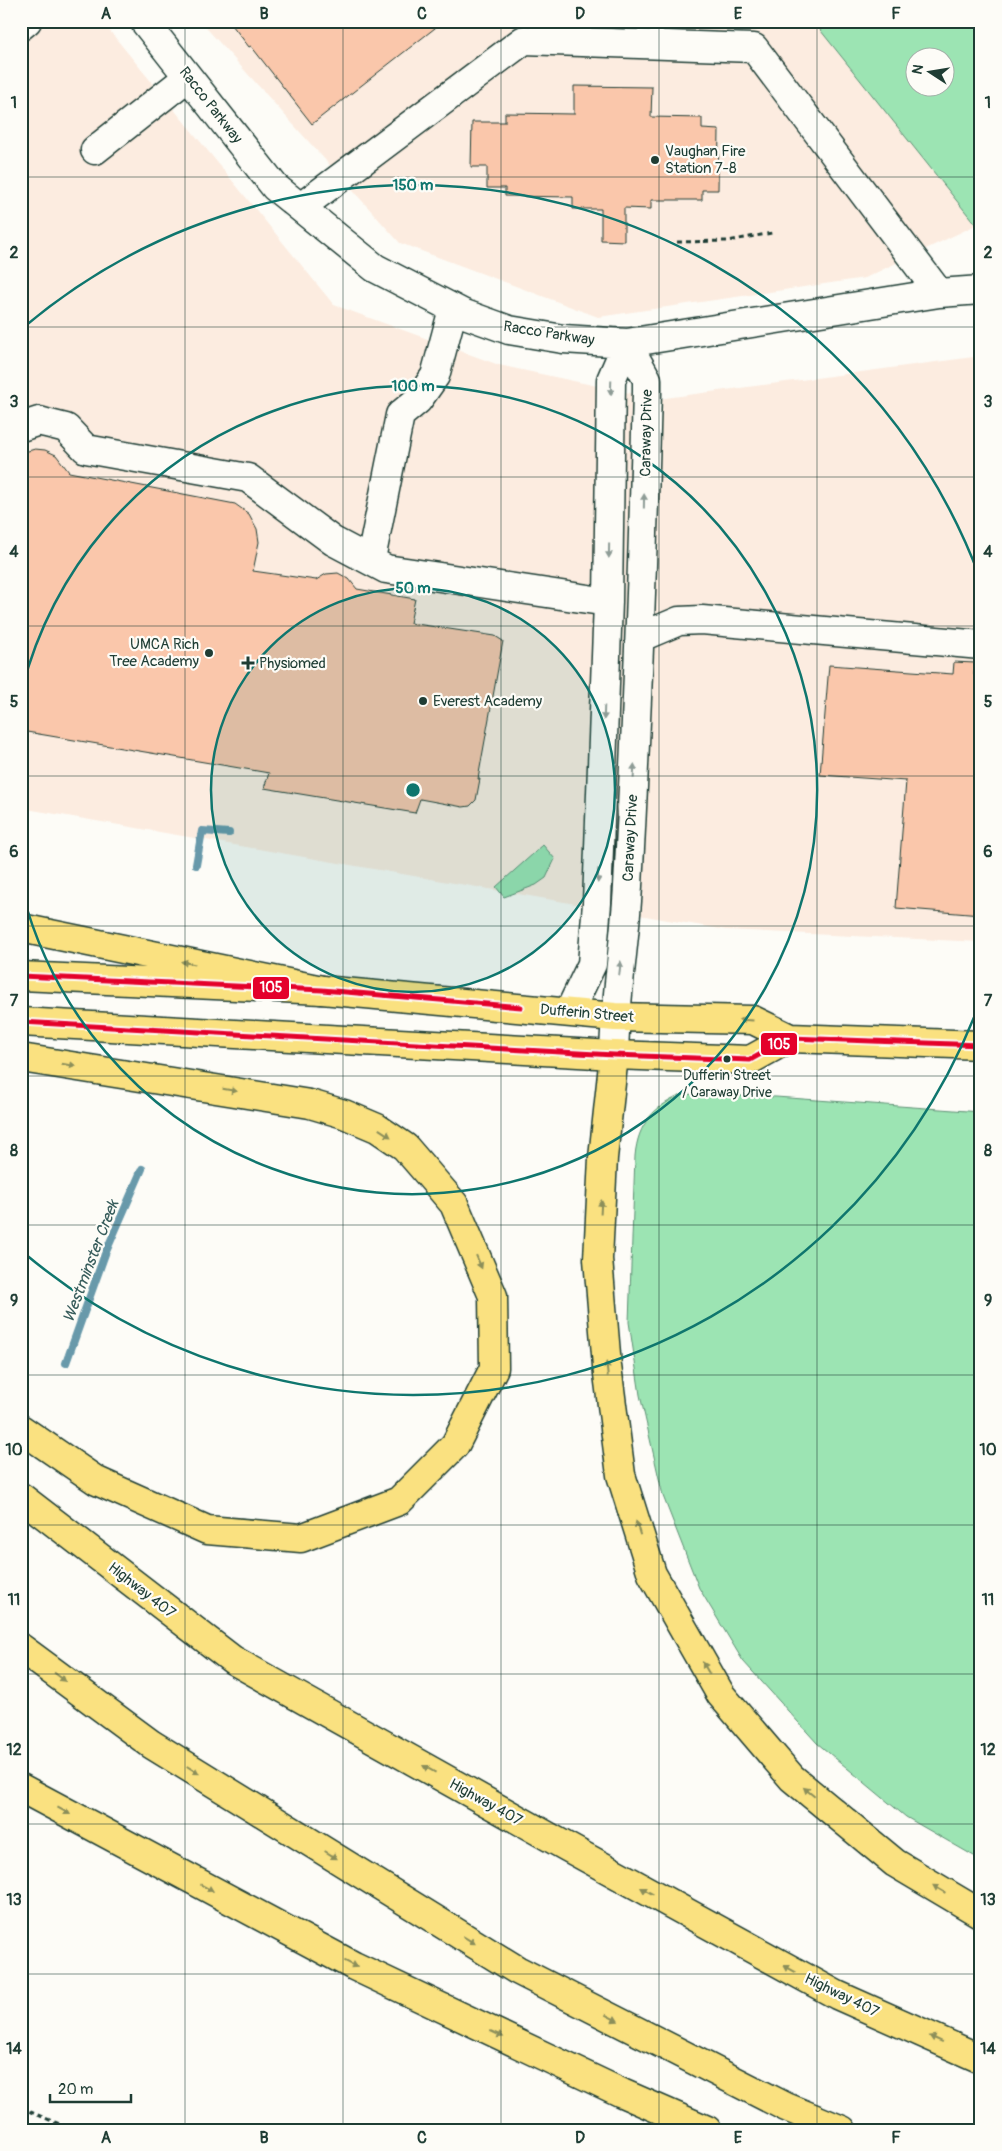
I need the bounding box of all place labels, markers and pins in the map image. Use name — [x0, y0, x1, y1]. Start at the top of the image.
place label: Vaughan Fire Station 7-8 — [665, 142, 746, 178]
marker: Vaughan Fire Station 7-8 — [649, 154, 661, 166]
place label: UMCA Rich Tree Academy — [109, 635, 200, 671]
marker: UMCA Rich Tree Academy — [203, 647, 215, 659]
place label: Physiomed — [259, 654, 326, 673]
marker: Physiomed — [241, 656, 255, 670]
place label: Everest Academy — [433, 692, 543, 711]
marker: Everest Academy — [417, 695, 429, 707]
centre of rings — [404, 781, 422, 799]
marker: Dufferin Street / Caraway Drive — [722, 1054, 732, 1064]
place label: Dufferin Street / Caraway Drive — [682, 1067, 772, 1101]

